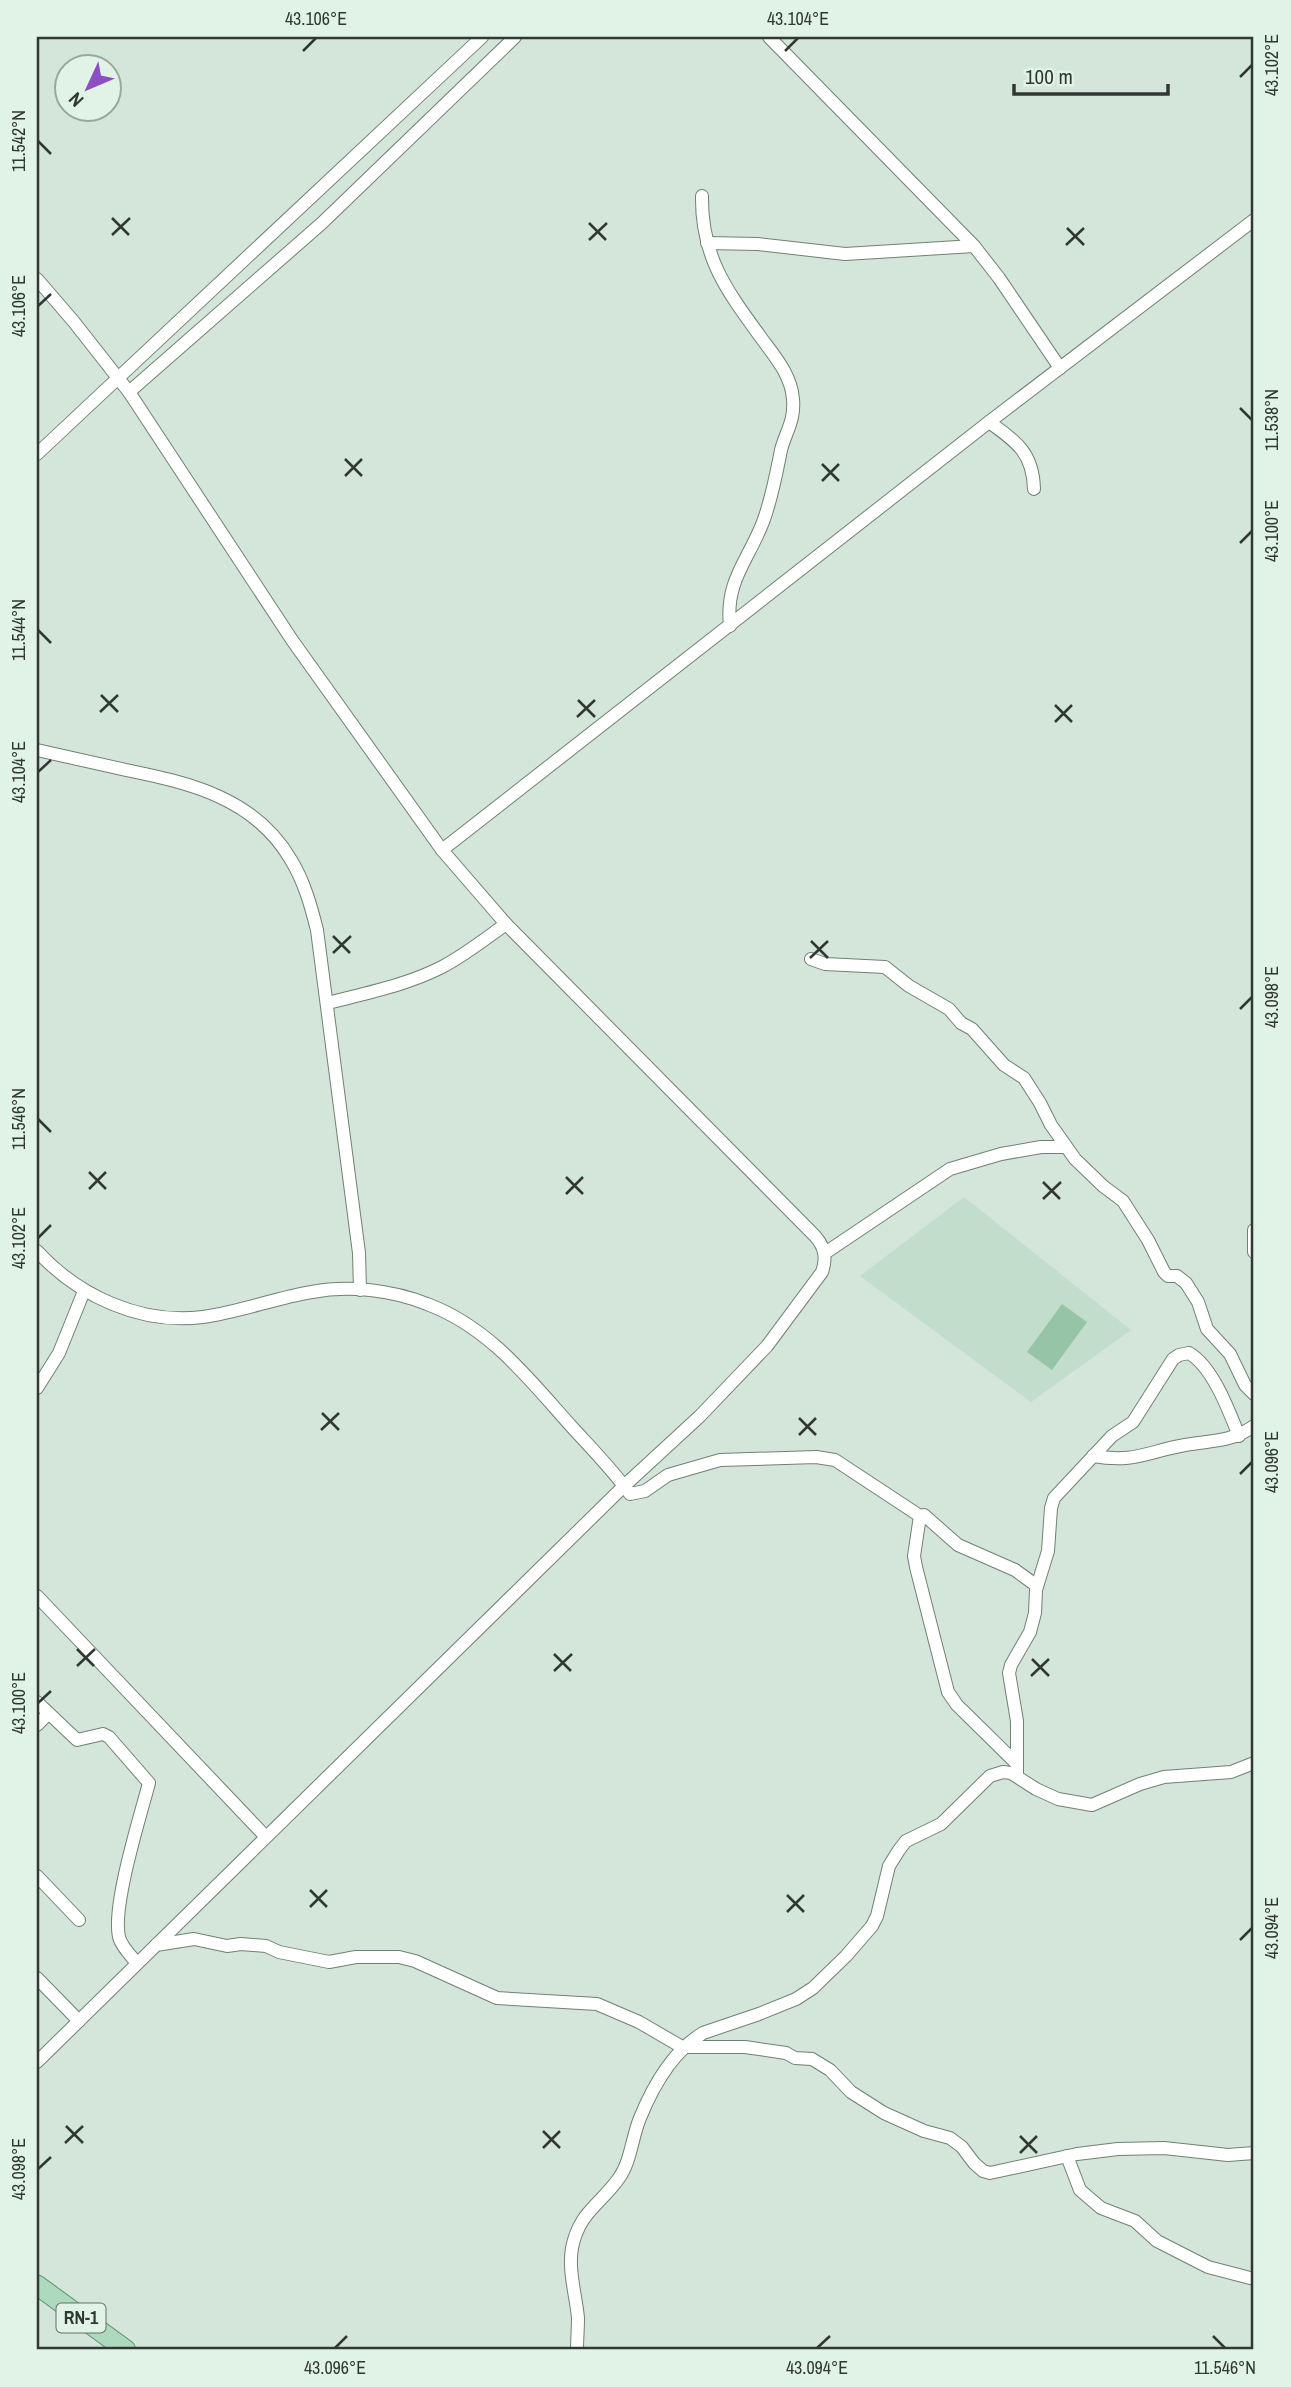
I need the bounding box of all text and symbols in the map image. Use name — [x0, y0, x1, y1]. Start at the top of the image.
text: 43.106°E — [285, 6, 347, 31]
text: 43.104°E — [767, 6, 829, 31]
text: 43.102°E — [1259, 34, 1284, 96]
north arrow — [52, 52, 122, 122]
scale bar — [1014, 52, 1168, 96]
text: 100 m — [1025, 62, 1073, 91]
text: N — [63, 87, 89, 113]
text: 11.542°N — [6, 110, 31, 172]
text: 43.106°E — [6, 275, 31, 337]
text: 11.538°N — [1259, 389, 1284, 451]
text: 43.100°E — [1259, 500, 1284, 562]
text: 11.544°N — [6, 599, 31, 661]
text: 43.104°E — [6, 741, 31, 803]
text: 43.098°E — [1259, 966, 1284, 1028]
text: 11.546°N — [6, 1088, 31, 1150]
text: 43.102°E — [6, 1207, 31, 1269]
text: 43.096°E — [1259, 1431, 1284, 1493]
text: 43.100°E — [6, 1672, 31, 1734]
text: 43.094°E — [1259, 1897, 1284, 1959]
text: 43.098°E — [6, 2138, 31, 2200]
road number: RN-1 — [56, 2304, 106, 2332]
text: 43.096°E — [304, 2355, 366, 2380]
text: 43.094°E — [786, 2355, 848, 2380]
text: 11.546°N — [1194, 2355, 1256, 2380]

